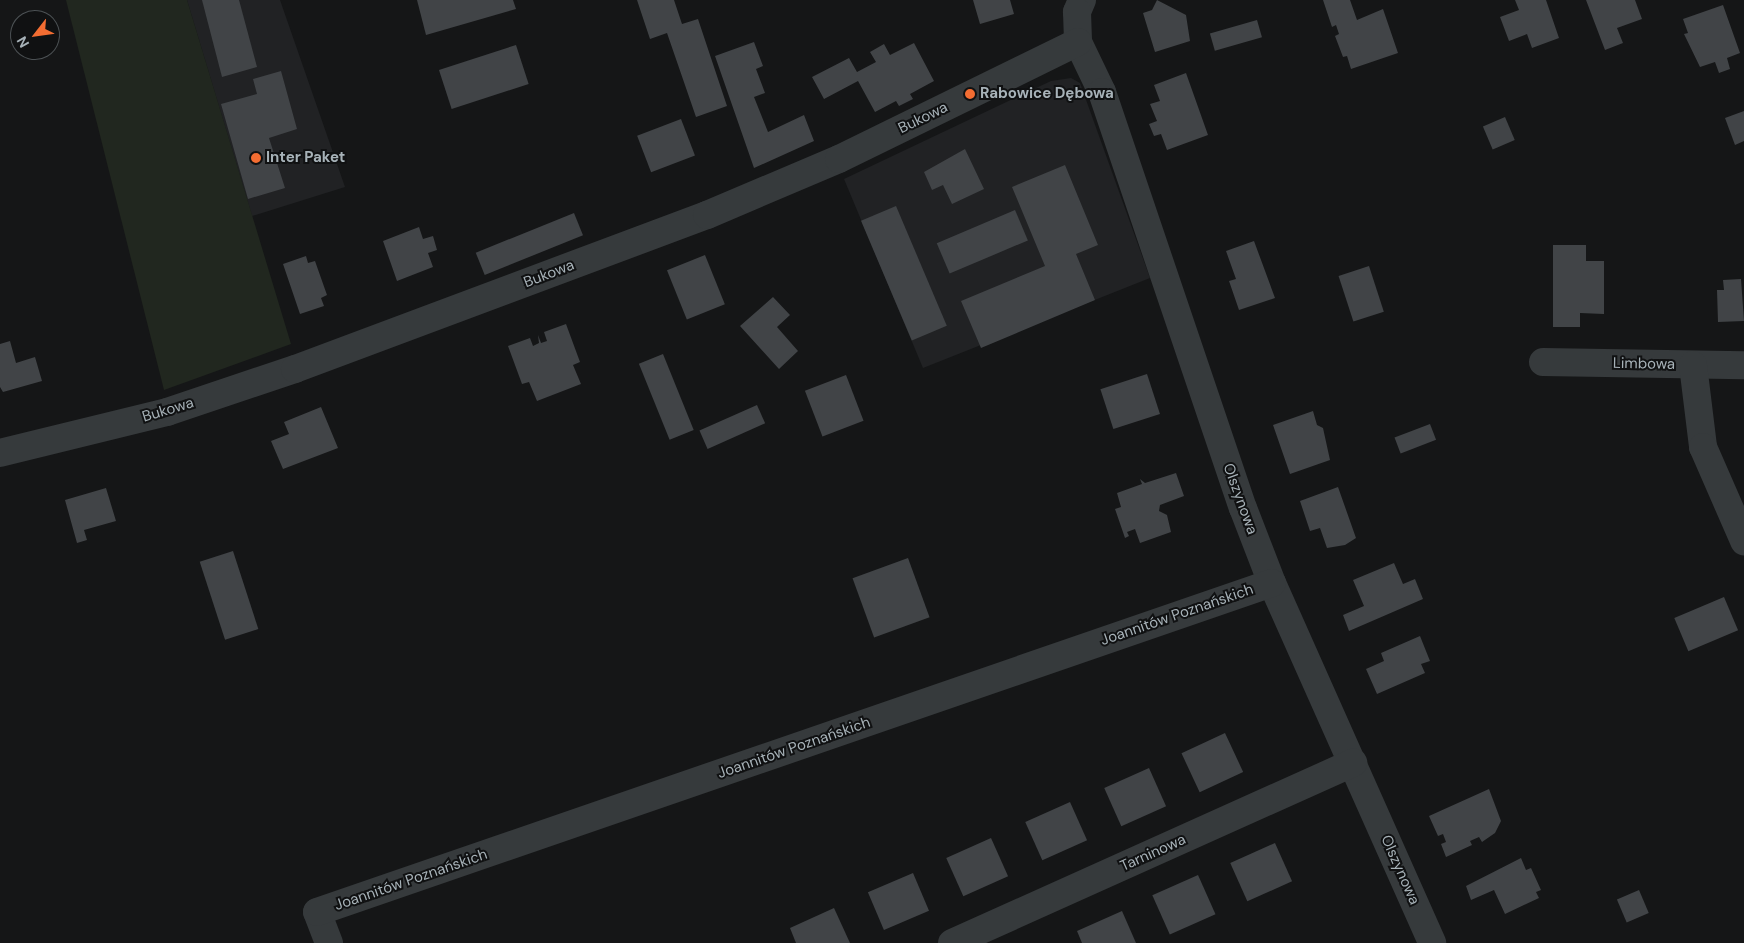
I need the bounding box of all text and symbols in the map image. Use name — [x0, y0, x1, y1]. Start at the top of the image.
north arrow — [10, 10, 60, 60]
text: N — [13, 33, 33, 51]
place label: Rabowice Dębowa — [980, 85, 1114, 103]
marker: Rabowice Dębowa — [964, 88, 976, 100]
street label: Bukowa — [895, 98, 951, 138]
place label: Inter Paket — [266, 149, 345, 167]
marker: Inter Paket — [250, 152, 262, 164]
street label: Bukowa — [521, 256, 577, 292]
street label: Limbowa — [1613, 354, 1675, 374]
street label: Bukowa — [140, 394, 196, 426]
street label: Olszynowa — [1219, 461, 1261, 537]
street label: Joannitów Poznańskich — [1098, 580, 1256, 650]
street label: Joannitów Poznańskich — [715, 713, 873, 783]
street label: Tarninowa — [1117, 831, 1189, 875]
street label: Olszynowa — [1377, 832, 1423, 908]
street label: Joannitów Poznańskich — [332, 845, 490, 915]

